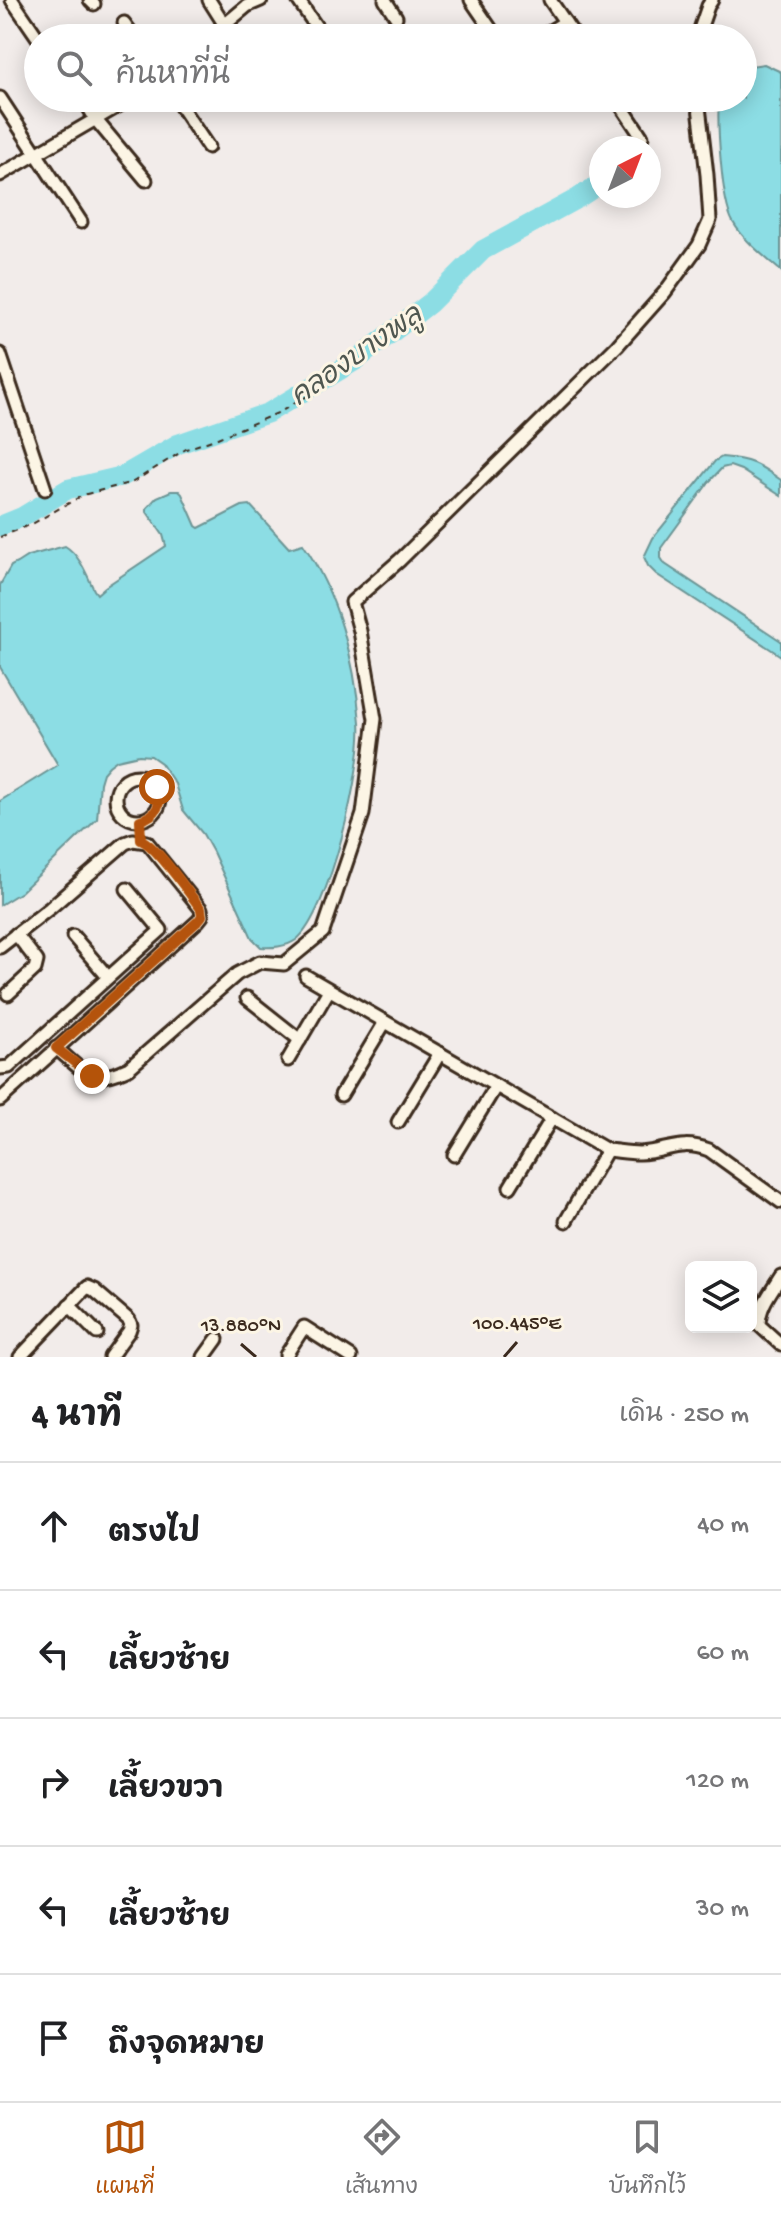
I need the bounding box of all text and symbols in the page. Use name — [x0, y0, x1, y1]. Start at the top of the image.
search box — [24, 24, 757, 112]
icon: search — [52, 46, 96, 90]
text: ค้นหาที่นี่ — [116, 60, 230, 95]
north arrow — [589, 136, 661, 208]
water label: คลองบางพลู — [285, 300, 431, 415]
route start — [139, 769, 175, 805]
route end — [74, 1058, 110, 1094]
map controls — [685, 1261, 757, 1333]
button: layers — [685, 1261, 757, 1333]
text: 100.445°E — [472, 1314, 563, 1337]
text: 13.880°N — [200, 1316, 281, 1339]
text: 4 นาที — [32, 1399, 122, 1439]
text: เดิน · 250 m — [619, 1401, 749, 1432]
icon: ahead — [32, 1504, 76, 1548]
text: 40 m — [697, 1511, 749, 1542]
text: ตรงไป — [108, 1518, 200, 1553]
icon: left — [32, 1632, 76, 1676]
text: 60 m — [696, 1639, 749, 1670]
text: เลี้ยวซ้าย — [108, 1646, 230, 1681]
icon: right — [32, 1760, 76, 1804]
text: 120 m — [686, 1767, 749, 1798]
text: เลี้ยวขวา — [108, 1774, 223, 1809]
icon: left — [32, 1888, 76, 1932]
text: 30 m — [696, 1895, 749, 1926]
text: เลี้ยวซ้าย — [108, 1902, 230, 1937]
icon: arrive — [32, 2016, 76, 2060]
text: ถึงจุดหมาย — [108, 2030, 265, 2065]
tab: แผนที่ — [95, 2115, 155, 2202]
tab: เส้นทาง — [345, 2115, 418, 2202]
tab: บันทึกไว้ — [608, 2115, 686, 2202]

